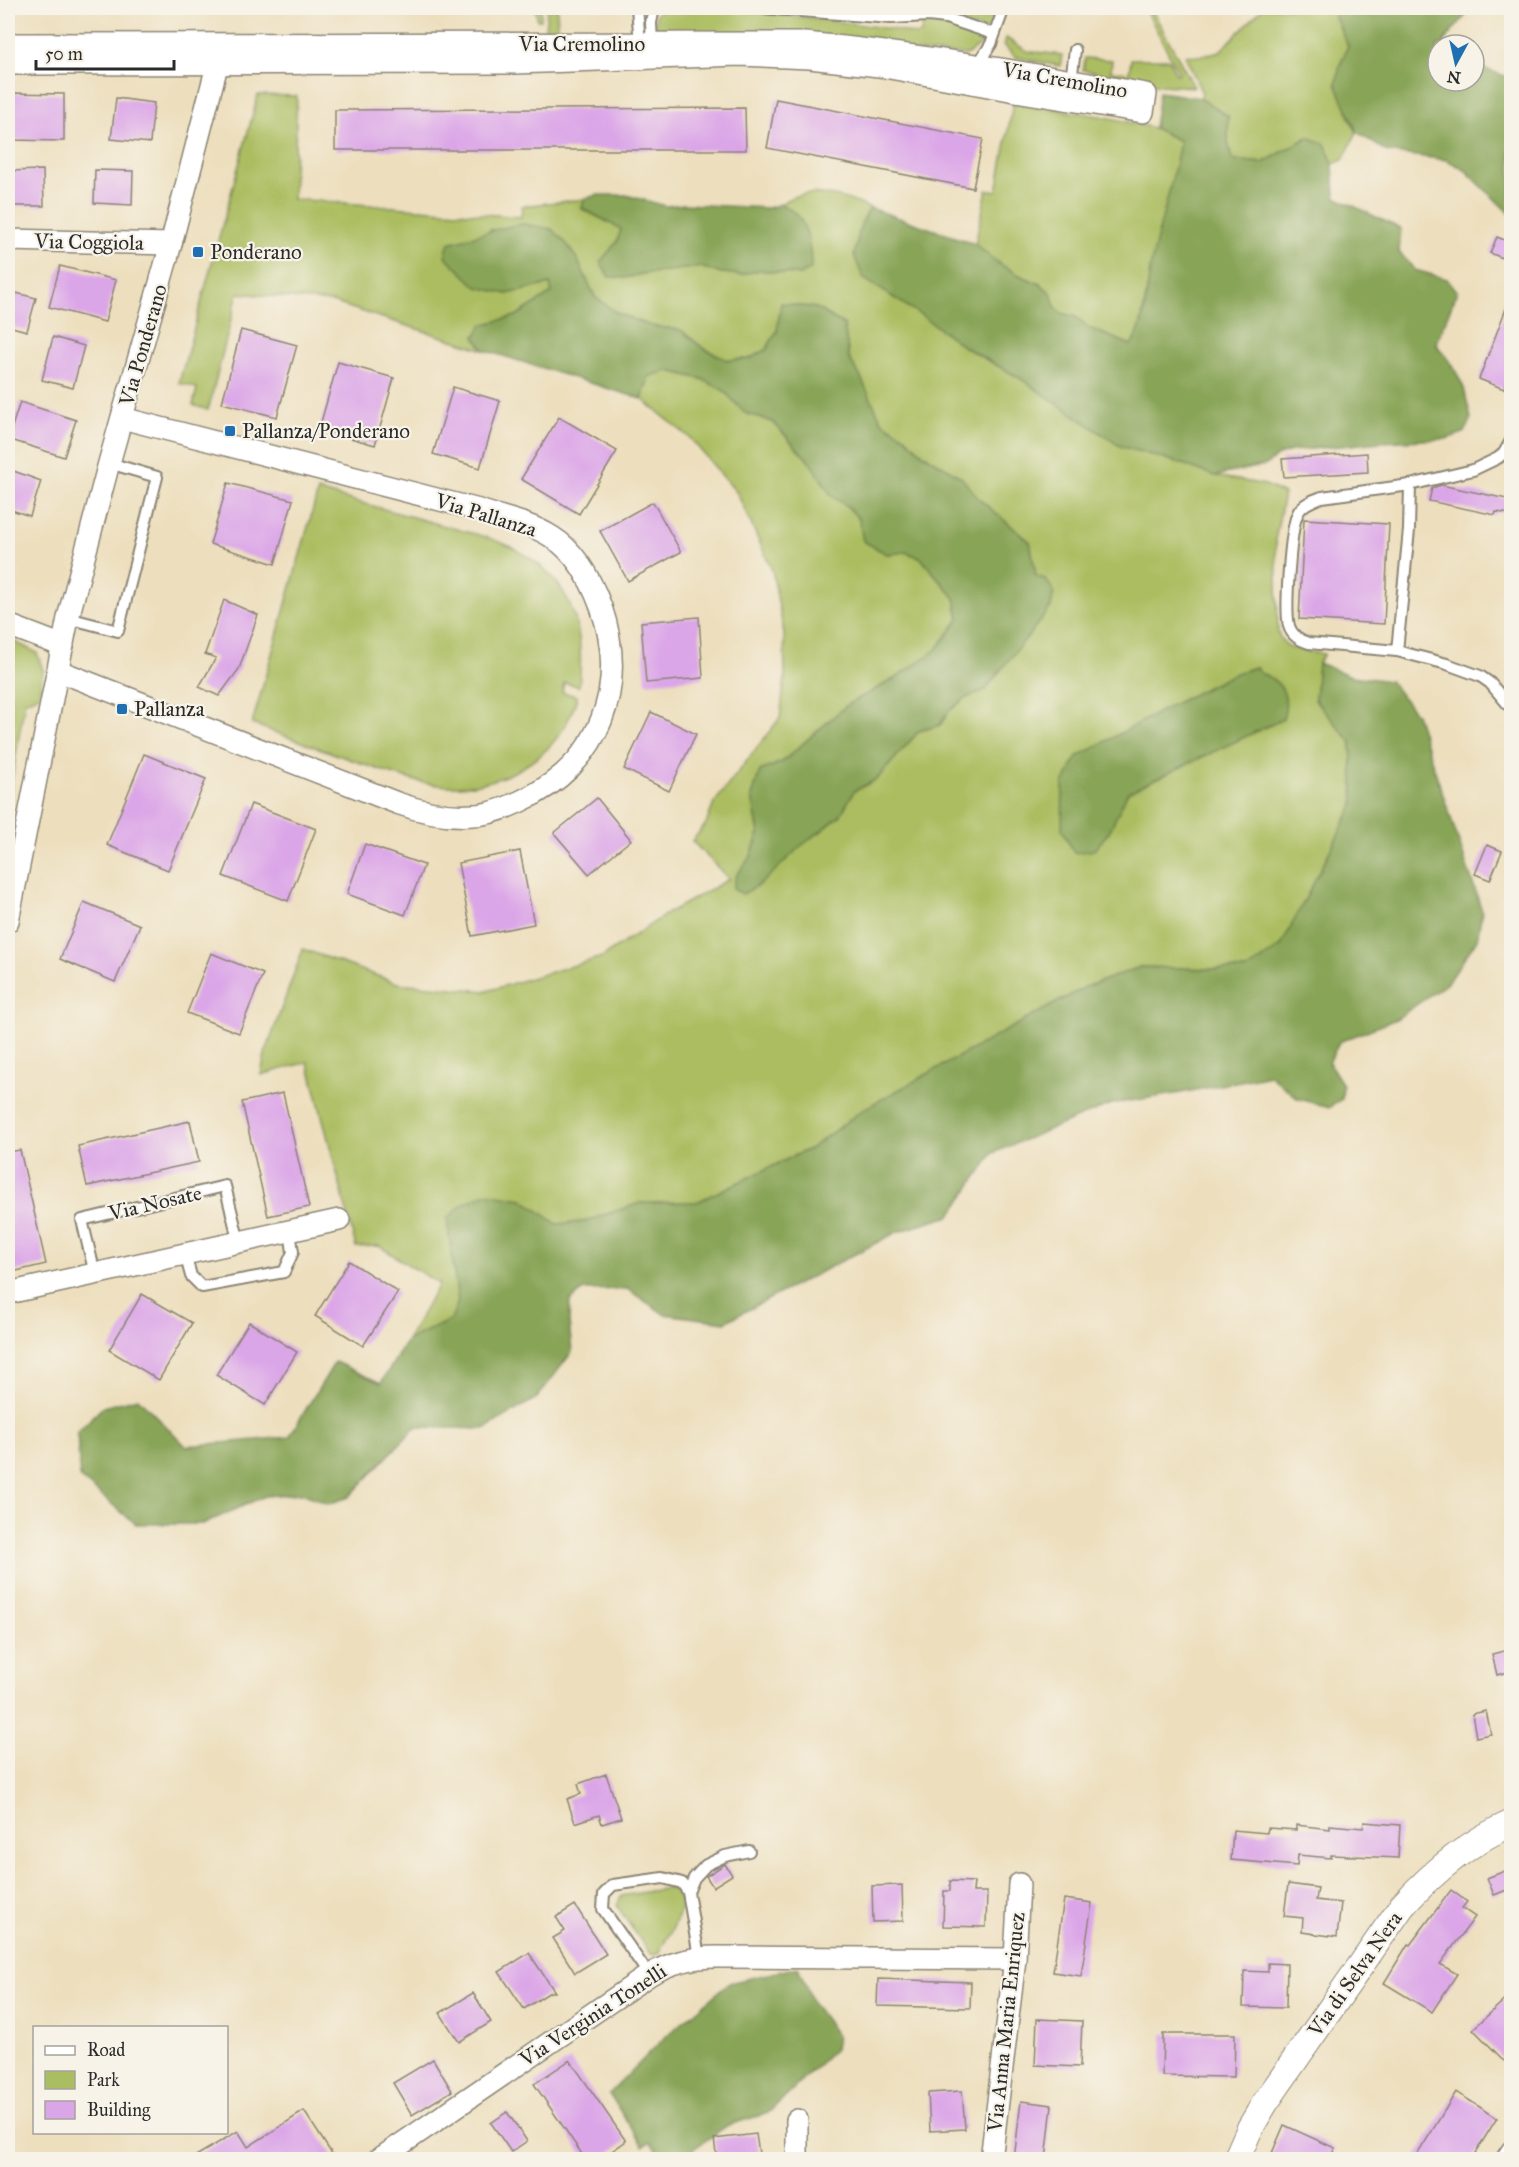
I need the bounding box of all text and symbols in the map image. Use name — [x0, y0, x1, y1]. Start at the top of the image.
street label: Via Cremolino — [518, 31, 645, 57]
scale bar — [36, 33, 174, 71]
north arrow — [1426, 33, 1486, 93]
text: 50 m — [45, 43, 83, 65]
street label: Via Cremolino — [1000, 56, 1130, 104]
text: N — [1446, 67, 1462, 88]
street label: Via Coggiola — [33, 228, 144, 256]
place label: Ponderano — [210, 239, 302, 265]
marker: Ponderano — [191, 245, 205, 259]
street label: Via Ponderano — [113, 281, 173, 410]
place label: Pallanza/Ponderano — [242, 418, 410, 444]
marker: Pallanza/Ponderano — [223, 424, 237, 438]
street label: Via Pallanza — [431, 487, 540, 543]
place label: Pallanza — [134, 696, 205, 722]
marker: Pallanza — [115, 702, 129, 716]
street label: Via Nosate — [105, 1180, 204, 1227]
street label: Via di Selva Nera — [1302, 1906, 1408, 2043]
street label: Via Anna Maria Enriquez — [981, 1910, 1031, 2134]
street label: Via Verginia Tonelli — [514, 1958, 672, 2073]
legend — [33, 2026, 228, 2134]
text: Road — [87, 2039, 125, 2061]
text: Park — [87, 2069, 120, 2091]
text: Building — [87, 2099, 151, 2122]

